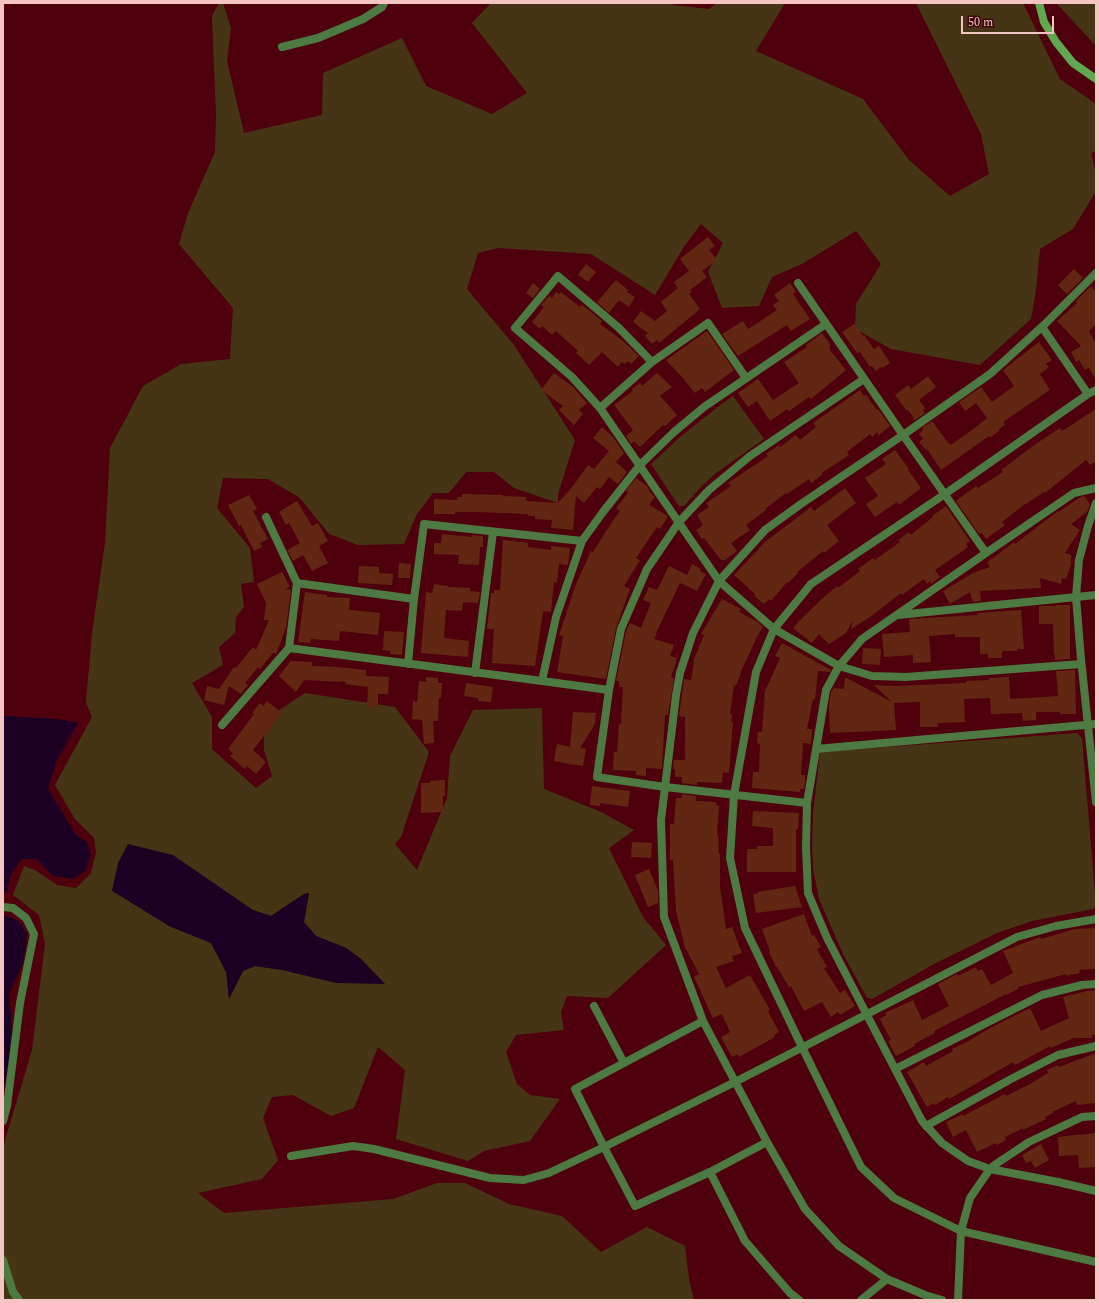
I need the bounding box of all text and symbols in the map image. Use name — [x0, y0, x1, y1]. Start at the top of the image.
scale bar — [963, 8, 1056, 34]
text: 50 m — [968, 13, 993, 32]

